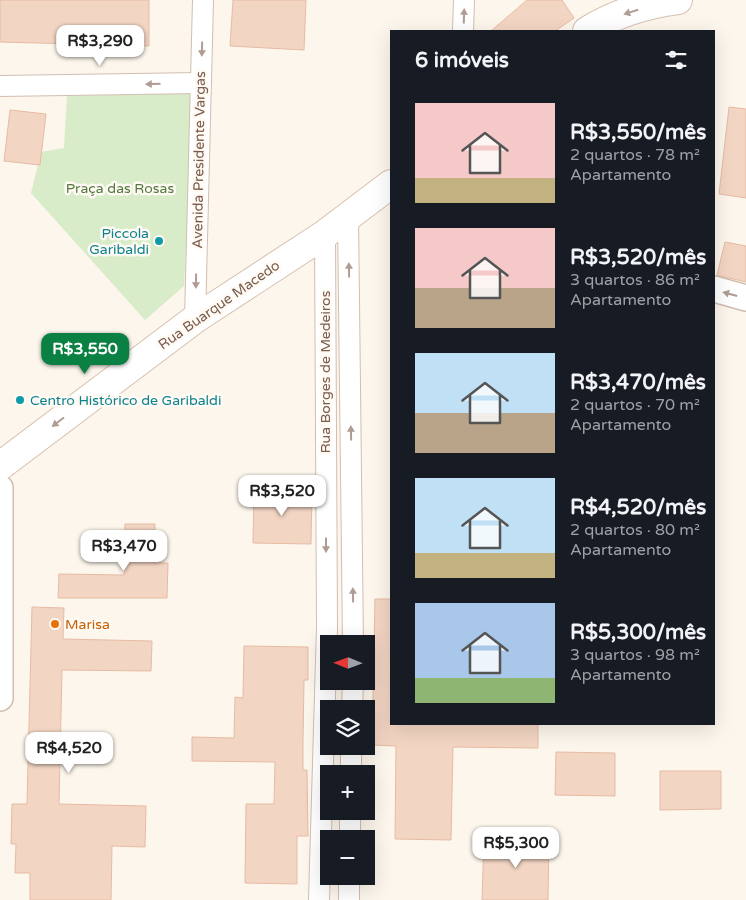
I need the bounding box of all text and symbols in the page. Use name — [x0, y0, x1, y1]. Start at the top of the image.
one-way arrow — [460, 7, 468, 23]
one-way arrow — [624, 8, 639, 16]
pin: R$3,290 — [54, 24, 146, 67]
text: R$3,290 — [67, 31, 133, 51]
one-way arrow — [198, 41, 206, 57]
icon: filters — [662, 46, 690, 74]
text: 6 imóveis — [415, 48, 509, 73]
street label: Avenida Presidente Vargas — [189, 71, 209, 249]
one-way arrow — [144, 80, 160, 88]
text: R$3,550/mês — [570, 120, 706, 145]
icon: home — [455, 123, 515, 183]
text: 2 quartos · 78 m² — [570, 145, 700, 165]
text: Apartamento — [570, 165, 671, 185]
park label: Praça das Rosas — [66, 180, 174, 197]
place label: Piccola Garibaldi — [89, 225, 149, 258]
marker: Piccola Garibaldi — [153, 235, 165, 247]
text: R$3,520/mês — [570, 245, 706, 270]
icon: home — [455, 248, 515, 308]
street label: Rua Buarque Macedo — [155, 257, 283, 353]
one-way arrow — [345, 262, 353, 278]
text: 3 quartos · 86 m² — [570, 270, 700, 290]
one-way arrow — [192, 273, 200, 289]
one-way arrow — [722, 289, 737, 297]
street label: Rua Borges de Medeiros — [317, 290, 334, 453]
text: Apartamento — [570, 290, 671, 310]
pin: R$3,550 — [39, 332, 131, 375]
text: R$3,550 — [52, 339, 118, 359]
text: R$3,470/mês — [570, 370, 706, 395]
icon: home — [455, 373, 515, 433]
place label: Centro Histórico de Garibaldi — [30, 392, 221, 409]
marker: Centro Histórico de Garibaldi — [14, 394, 26, 406]
text: 2 quartos · 70 m² — [570, 395, 700, 415]
text: Apartamento — [570, 415, 671, 435]
one-way arrow — [51, 417, 65, 427]
one-way arrow — [347, 424, 355, 440]
pin: R$3,520 — [236, 474, 328, 517]
text: R$3,520 — [249, 481, 315, 501]
text: R$4,520/mês — [570, 495, 706, 520]
icon: home — [455, 498, 515, 558]
text: 2 quartos · 80 m² — [570, 520, 700, 540]
pin: R$3,470 — [78, 530, 170, 572]
text: R$3,470 — [91, 536, 157, 556]
one-way arrow — [322, 537, 330, 553]
text: Apartamento — [570, 540, 671, 560]
one-way arrow — [349, 587, 357, 603]
place label: Marisa — [65, 616, 110, 633]
marker: Marisa — [49, 618, 61, 630]
text: R$5,300/mês — [570, 620, 706, 645]
icon: home — [455, 623, 515, 683]
north arrow — [320, 635, 375, 690]
map controls — [320, 635, 375, 885]
text: 3 quartos · 98 m² — [570, 645, 700, 665]
text: Apartamento — [570, 665, 671, 685]
button: layers — [320, 700, 375, 755]
pin: R$4,520 — [23, 732, 115, 774]
text: R$4,520 — [36, 738, 102, 758]
button: + — [320, 765, 375, 820]
pin: R$5,300 — [470, 826, 562, 869]
button: − — [320, 830, 375, 885]
text: R$5,300 — [483, 833, 549, 853]

